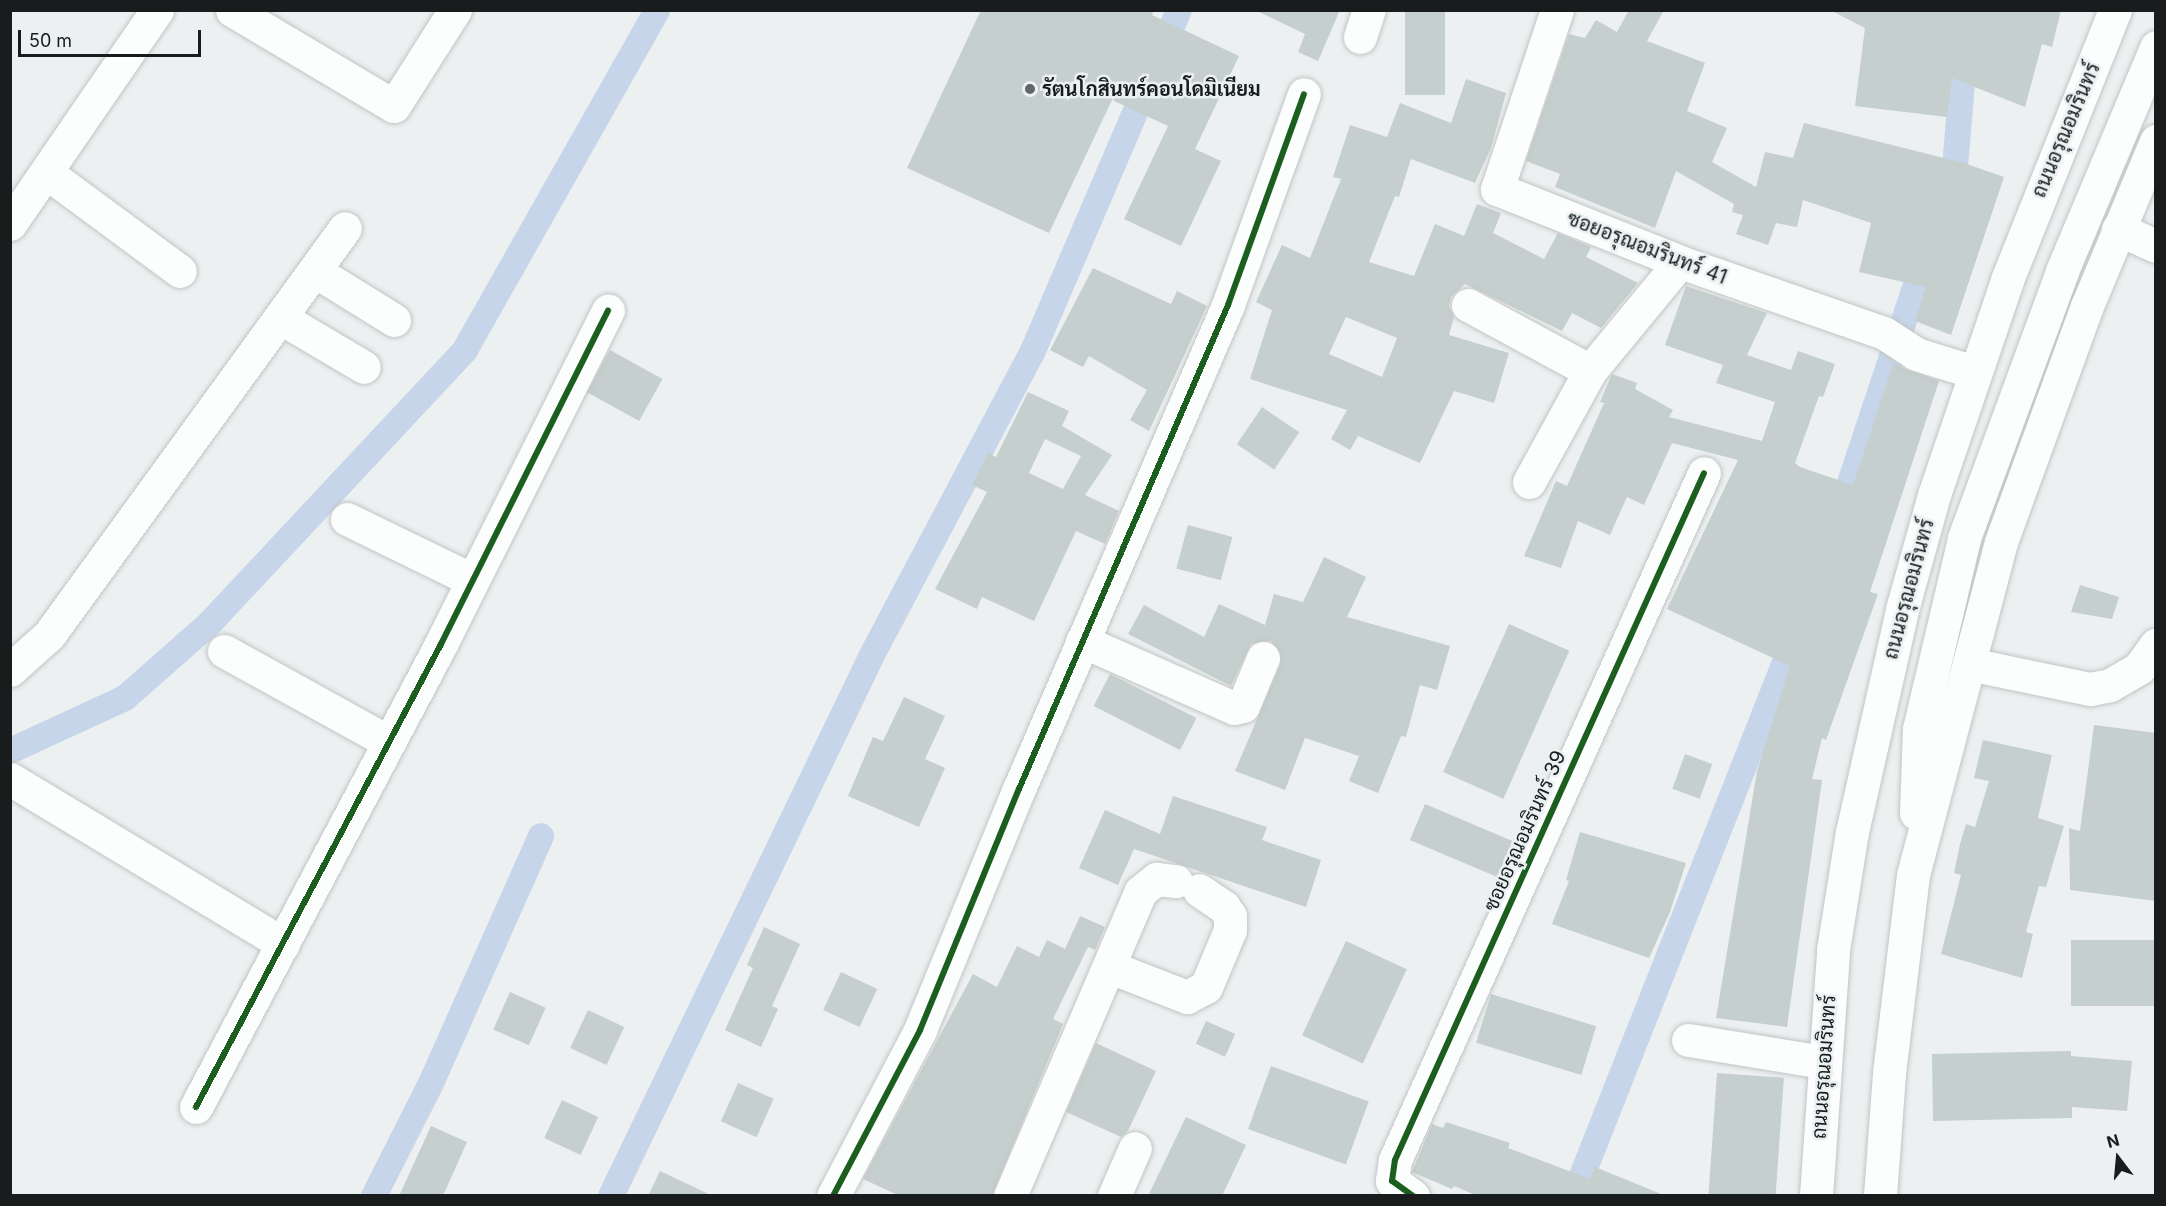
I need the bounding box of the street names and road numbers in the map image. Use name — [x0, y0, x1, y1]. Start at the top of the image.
street label: ถนนอรุณอมรินทร์ — [2027, 59, 2105, 201]
street label: ซอยอรุณอมรินทร์ 41 — [1564, 206, 1730, 290]
street label: ถนนอรุณอมรินทร์ — [1879, 516, 1939, 662]
street label: ซอยอรุณอมรินทร์ 39 — [1479, 747, 1571, 915]
street label: ถนนอรุณอมรินทร์ — [1807, 994, 1841, 1140]

